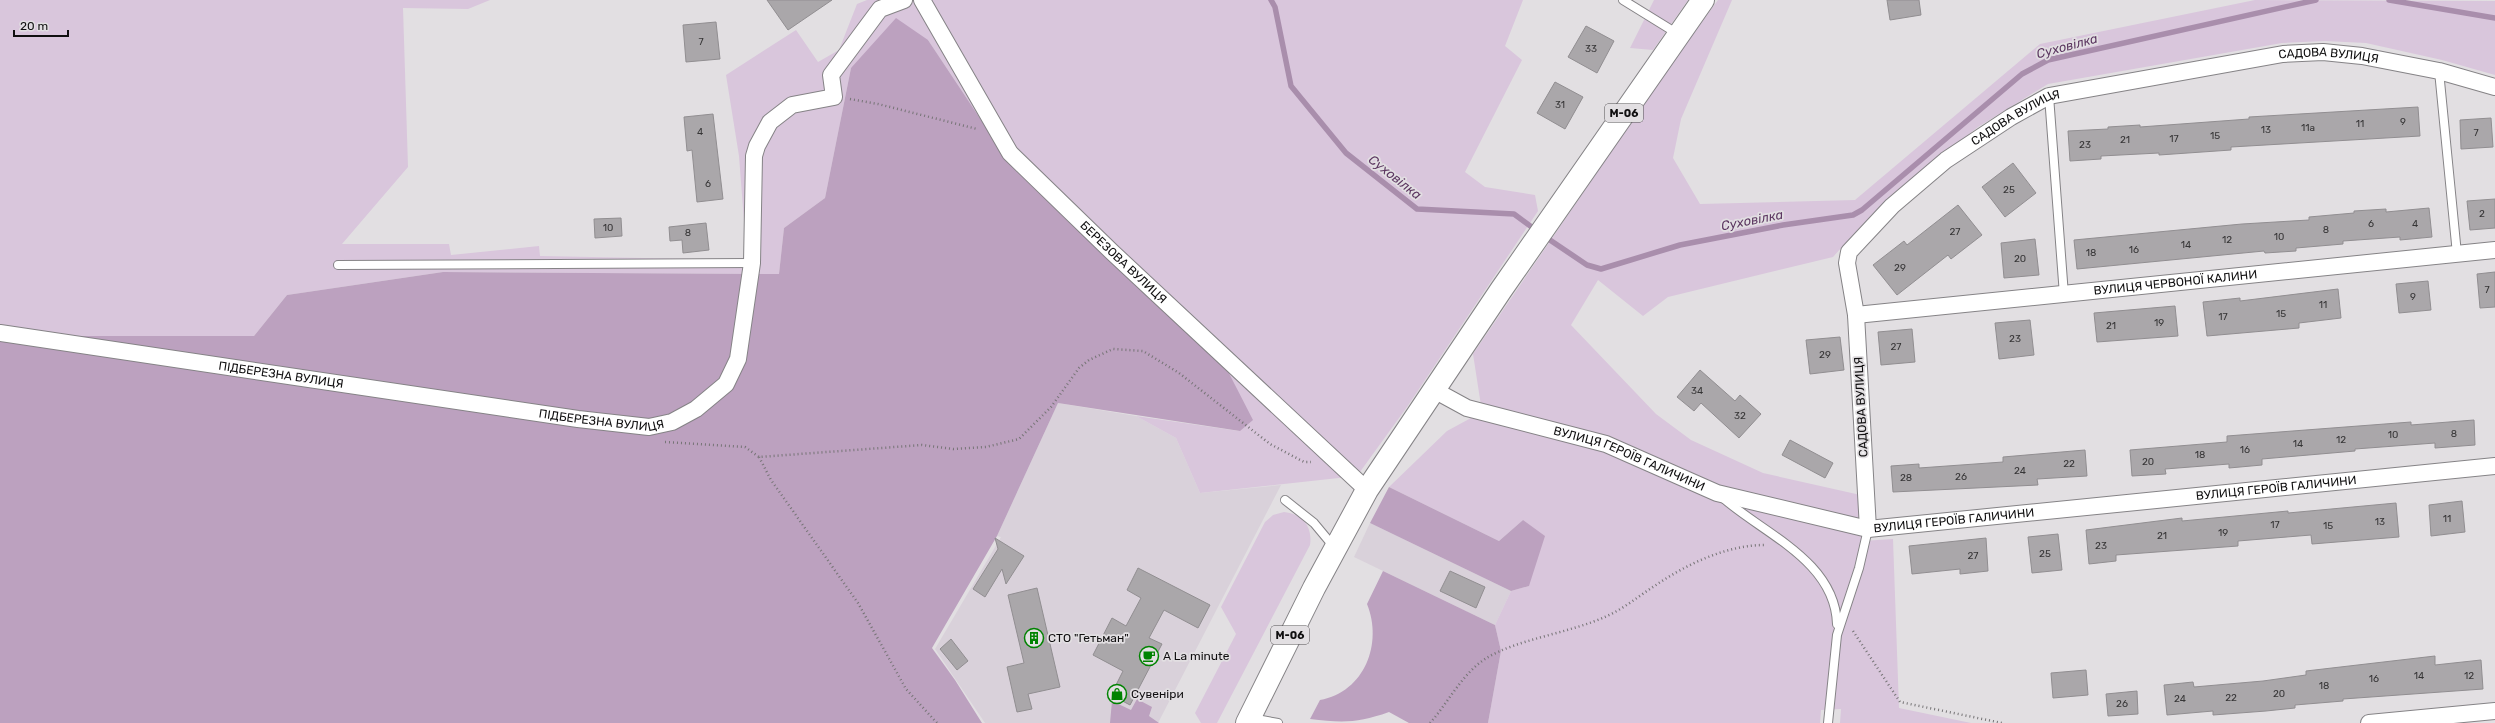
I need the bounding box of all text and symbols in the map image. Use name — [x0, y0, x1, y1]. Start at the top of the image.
scale bar — [14, 12, 68, 38]
text: 20 m — [20, 19, 48, 33]
water label: Суховілка — [2035, 31, 2100, 61]
house number: 7 — [698, 36, 704, 48]
house number: 33 — [1585, 43, 1597, 55]
street label: САДОВА ВУЛИЦЯ — [2277, 45, 2380, 66]
street label: САДОВА ВУЛИЦЯ — [1968, 87, 2061, 148]
house number: 31 — [1555, 99, 1565, 111]
road number: М-06 — [1605, 104, 1643, 122]
house number: 9 — [2400, 116, 2406, 128]
house number: 11 — [2356, 118, 2364, 130]
house number: 11а — [2301, 122, 2315, 134]
house number: 13 — [2261, 124, 2271, 136]
house number: 4 — [697, 126, 703, 138]
house number: 7 — [2473, 127, 2479, 139]
house number: 15 — [2210, 130, 2220, 142]
house number: 17 — [2169, 133, 2179, 145]
house number: 21 — [2120, 134, 2130, 146]
house number: 23 — [2079, 139, 2091, 151]
water label: Суховілка — [1366, 152, 1425, 202]
house number: 6 — [705, 178, 711, 190]
house number: 25 — [2003, 184, 2015, 196]
water label: Суховілка — [1720, 207, 1785, 233]
house number: 2 — [2479, 208, 2485, 220]
street label: БЕРЕЗОВА ВУЛИЦЯ — [1077, 218, 1169, 306]
house number: 6 — [2368, 218, 2374, 230]
house number: 4 — [2412, 218, 2418, 230]
house number: 10 — [603, 222, 613, 234]
house number: 8 — [2323, 224, 2329, 236]
house number: 27 — [1950, 226, 1961, 238]
house number: 8 — [685, 227, 691, 239]
house number: 10 — [2274, 231, 2284, 243]
house number: 12 — [2222, 234, 2232, 246]
house number: 14 — [2181, 239, 2191, 251]
house number: 16 — [2129, 244, 2139, 256]
house number: 18 — [2086, 247, 2096, 259]
house number: 20 — [2014, 253, 2026, 265]
house number: 29 — [1894, 262, 1906, 274]
street label: ВУЛИЦЯ ЧЕРВОНОЇ КАЛИНИ — [2093, 267, 2258, 298]
house number: 7 — [2484, 284, 2490, 296]
house number: 9 — [2410, 291, 2416, 303]
house number: 11 — [2319, 299, 2327, 311]
house number: 15 — [2276, 308, 2286, 320]
house number: 17 — [2218, 311, 2228, 323]
house number: 19 — [2154, 317, 2164, 329]
house number: 21 — [2106, 320, 2116, 332]
house number: 23 — [2009, 333, 2021, 345]
house number: 27 — [1891, 341, 1902, 353]
house number: 29 — [1819, 349, 1831, 361]
street label: САДОВА ВУЛИЦЯ — [1851, 356, 1871, 458]
street label: ПІДБЕРЕЗНА ВУЛИЦЯ — [217, 359, 344, 391]
house number: 34 — [1691, 385, 1703, 397]
street label: ПІДБЕРЕЗНА ВУЛИЦЯ — [538, 406, 665, 434]
house number: 32 — [1734, 410, 1746, 422]
street label: ВУЛИЦЯ ГЕРОЇВ ГАЛИЧИНИ — [1552, 424, 1707, 494]
house number: 8 — [2451, 428, 2457, 440]
house number: 10 — [2388, 429, 2398, 441]
house number: 12 — [2336, 434, 2346, 446]
house number: 14 — [2293, 438, 2303, 450]
house number: 16 — [2240, 444, 2250, 456]
house number: 18 — [2195, 449, 2205, 461]
house number: 20 — [2142, 456, 2154, 468]
house number: 22 — [2063, 458, 2075, 470]
house number: 24 — [2014, 465, 2026, 477]
house number: 26 — [1955, 471, 1967, 483]
house number: 28 — [1900, 472, 1912, 484]
street label: ВУЛИЦЯ ГЕРОЇВ ГАЛИЧИНИ — [2195, 473, 2357, 503]
street label: ВУЛИЦЯ ГЕРОЇВ ГАЛИЧИНИ — [1873, 505, 2035, 535]
house number: 11 — [2443, 513, 2451, 525]
house number: 13 — [2375, 516, 2385, 528]
house number: 17 — [2270, 519, 2280, 531]
house number: 15 — [2323, 520, 2333, 532]
house number: 19 — [2218, 527, 2228, 539]
house number: 21 — [2157, 530, 2167, 542]
house number: 23 — [2095, 540, 2107, 552]
house number: 25 — [2039, 548, 2051, 560]
house number: 27 — [1968, 550, 1979, 562]
road number: М-06 — [1271, 626, 1309, 644]
building icon: СТО "Гетьман" — [1023, 627, 1045, 649]
place label: СТО "Гетьман" — [1048, 631, 1129, 645]
cafe icon: A La minute — [1138, 645, 1160, 667]
place label: A La minute — [1163, 649, 1230, 663]
house number: 14 — [2414, 670, 2424, 682]
house number: 12 — [2464, 670, 2474, 682]
house number: 16 — [2369, 673, 2379, 685]
house number: 18 — [2319, 680, 2329, 692]
shop icon: Сувеніри — [1106, 683, 1128, 705]
place label: Сувеніри — [1131, 687, 1184, 701]
house number: 20 — [2273, 688, 2285, 700]
house number: 22 — [2225, 692, 2237, 704]
house number: 24 — [2174, 693, 2186, 705]
house number: 26 — [2116, 698, 2128, 710]

